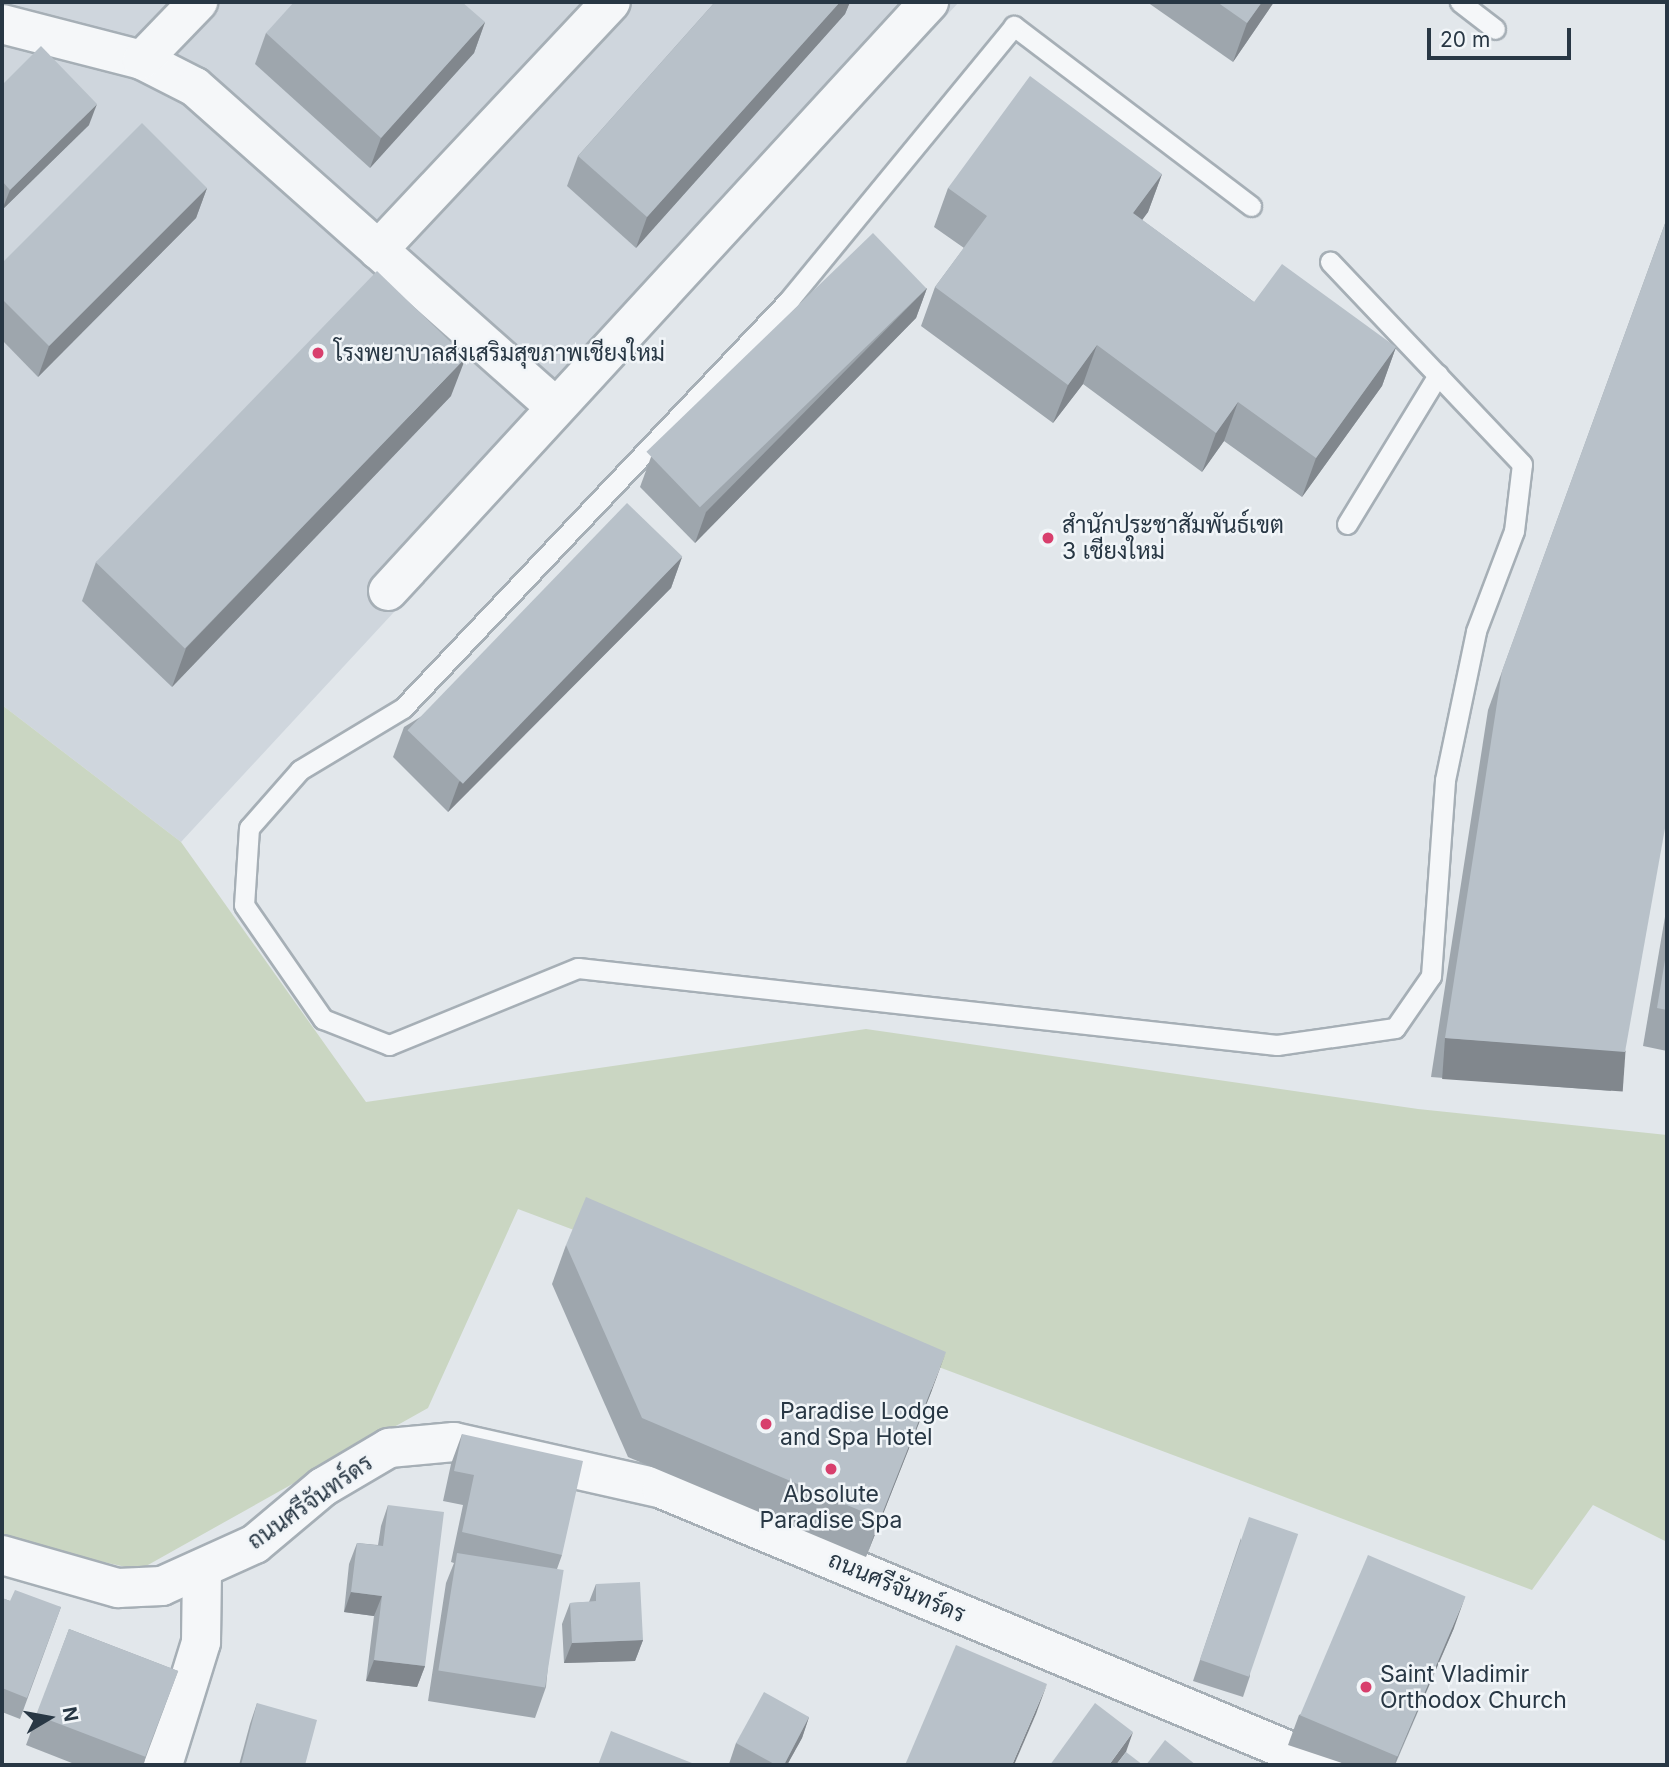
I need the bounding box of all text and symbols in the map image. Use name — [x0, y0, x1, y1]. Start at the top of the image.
scale bar — [1431, 14, 1574, 58]
text: 20 m — [1440, 27, 1490, 52]
place label: โรงพยาบาลส่งเสริมสุขภาพเชียงใหม่ — [334, 339, 665, 367]
marker: โรงพยาบาลส่งเสริมสุขภาพเชียงใหม่ — [308, 343, 328, 363]
place label: สำนักประชาสัมพันธ์เขต 3 เชียงใหม่ — [1062, 511, 1284, 565]
marker: สำนักประชาสัมพันธ์เขต 3 เชียงใหม่ — [1040, 530, 1056, 546]
place label: Paradise Lodge and Spa Hotel — [780, 1397, 949, 1451]
marker: Paradise Lodge and Spa Hotel — [758, 1416, 774, 1432]
street label: ถนนศรีจันทร์ดร — [242, 1449, 378, 1555]
marker: Absolute Paradise Spa — [823, 1461, 839, 1477]
place label: Absolute Paradise Spa — [760, 1480, 902, 1534]
street label: ถนนศรีจันทร์ดร — [824, 1546, 970, 1628]
place label: Saint Vladimir Orthodox Church — [1380, 1660, 1567, 1714]
marker: Saint Vladimir Orthodox Church — [1358, 1679, 1374, 1695]
north arrow — [14, 1683, 84, 1753]
text: N — [58, 1705, 83, 1723]

